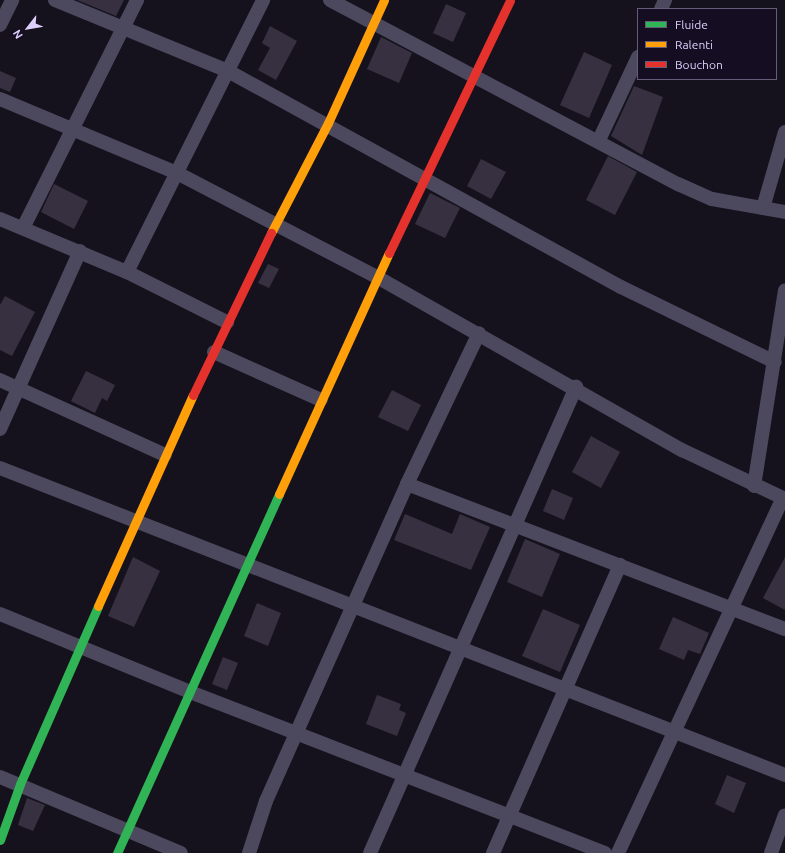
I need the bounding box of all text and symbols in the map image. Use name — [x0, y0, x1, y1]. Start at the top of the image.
north arrow — [8, 8, 48, 48]
legend — [637, 8, 777, 80]
text: Fluide — [675, 18, 708, 31]
text: N — [10, 28, 25, 41]
text: Ralenti — [675, 38, 713, 51]
text: Bouchon — [675, 58, 723, 71]

